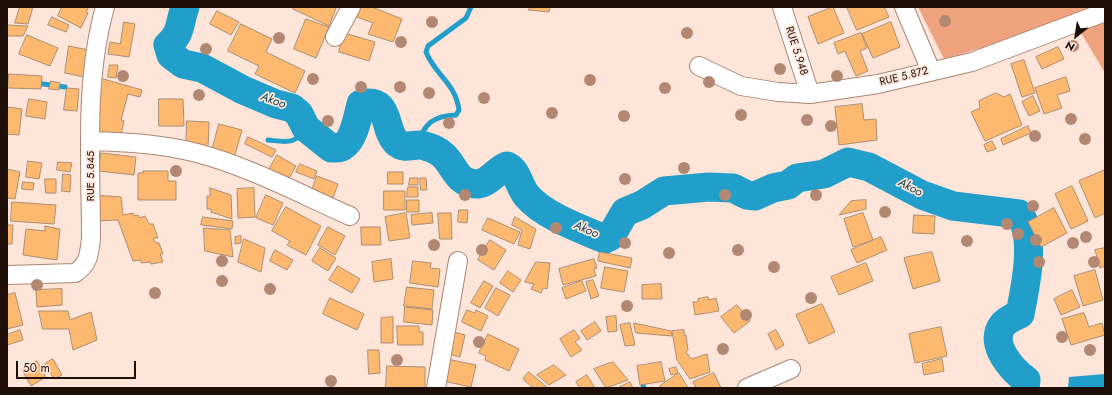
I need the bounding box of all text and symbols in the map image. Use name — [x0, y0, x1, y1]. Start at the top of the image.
north arrow — [1056, 16, 1096, 56]
street label: RUE 5.948 — [782, 25, 810, 77]
text: N — [1062, 37, 1078, 56]
street label: RUE 5.872 — [878, 65, 930, 89]
water label: Akoo — [259, 90, 287, 112]
street label: RUE 5.845 — [84, 151, 98, 201]
water label: Akoo — [895, 176, 925, 200]
water label: Akoo — [572, 218, 600, 242]
scale bar — [18, 353, 138, 379]
text: 50 m — [23, 359, 50, 377]

